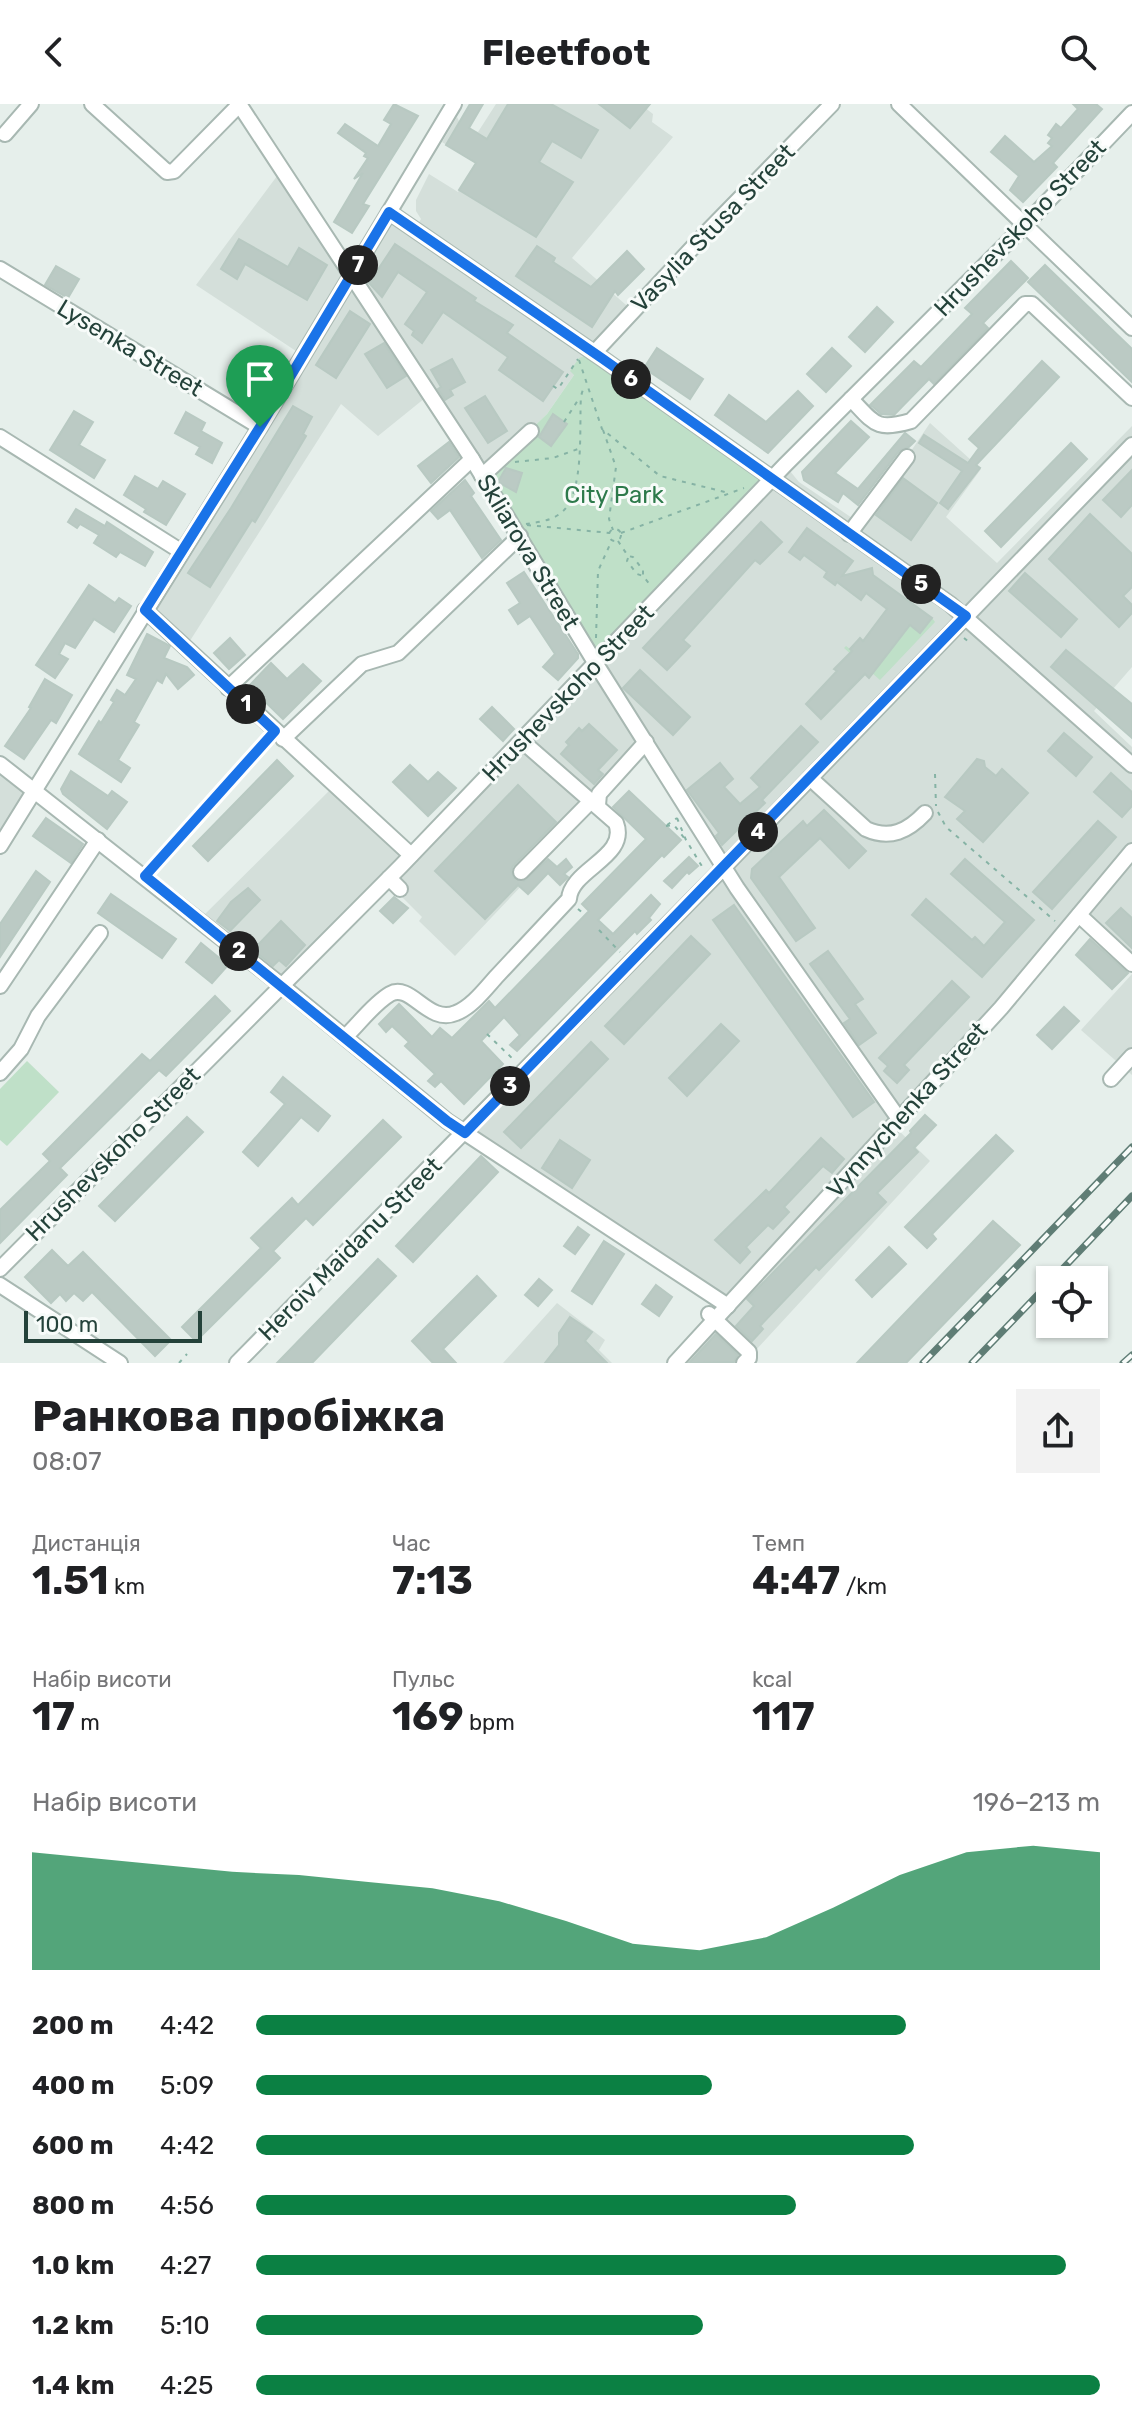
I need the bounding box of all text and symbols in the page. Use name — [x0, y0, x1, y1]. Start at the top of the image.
icon: back — [32, 30, 76, 74]
icon: search — [1056, 30, 1100, 74]
text: Fleetfoot — [482, 31, 650, 74]
street label: Hrushevskoho Street — [928, 134, 1112, 322]
street label: Vasylia Stusa Street — [625, 138, 801, 318]
pin: 7 — [338, 245, 378, 285]
text: 7 — [352, 251, 364, 278]
street label: Lysenka Street — [52, 294, 208, 402]
pin — [226, 345, 294, 427]
icon: arrive — [238, 357, 282, 401]
pin: 6 — [611, 359, 651, 399]
text: 6 — [624, 365, 638, 392]
street label: Skliarova Street — [471, 469, 585, 635]
park label: City Park — [564, 481, 664, 509]
pin: 5 — [901, 564, 941, 604]
text: 5 — [914, 570, 928, 597]
street label: Hrushevskoho Street — [476, 599, 660, 787]
pin: 1 — [226, 684, 266, 724]
text: 1 — [241, 690, 251, 717]
pin: 4 — [738, 812, 778, 852]
text: 4 — [750, 818, 766, 845]
pin: 2 — [219, 931, 259, 971]
text: 2 — [232, 937, 246, 964]
street label: Vynnychenka Street — [821, 1016, 993, 1204]
street label: Hrushevskoho Street — [20, 1061, 206, 1247]
pin: 3 — [490, 1066, 530, 1106]
text: 3 — [503, 1072, 517, 1099]
street label: Heroiv Maidanu Street — [253, 1152, 447, 1346]
map controls — [1036, 1266, 1108, 1338]
button: locate — [1036, 1266, 1108, 1338]
scale bar — [24, 1307, 202, 1343]
text: 100 m — [36, 1311, 98, 1338]
button: share — [1016, 1389, 1100, 1473]
text: Ранкова пробіжка — [32, 1390, 445, 1442]
text: 08:07 — [32, 1446, 102, 1477]
text: Дистанція — [32, 1530, 141, 1557]
text: Час — [392, 1530, 431, 1557]
text: Темп — [752, 1530, 805, 1557]
text: 1.51 — [32, 1557, 109, 1604]
text: 7:13 — [392, 1557, 473, 1604]
text: 4:47 — [752, 1557, 840, 1604]
text: km — [109, 1573, 145, 1600]
text: /km — [840, 1573, 887, 1600]
text: Набір висоти — [32, 1666, 172, 1693]
text: Пульс — [392, 1666, 455, 1693]
text: kcal — [752, 1666, 792, 1693]
text: 17 — [32, 1693, 75, 1740]
text: 169 — [392, 1693, 464, 1740]
text: 117 — [752, 1693, 815, 1740]
text: m — [75, 1709, 100, 1736]
text: bpm — [464, 1709, 515, 1736]
text: Набір висоти — [32, 1787, 197, 1818]
text: 196–213 m — [973, 1787, 1100, 1818]
text: 200 m — [32, 2010, 114, 2041]
text: 4:42 — [160, 2010, 214, 2041]
text: 400 m — [32, 2070, 114, 2101]
text: 5:09 — [160, 2070, 214, 2101]
text: 600 m — [32, 2130, 114, 2161]
text: 4:42 — [160, 2130, 214, 2161]
text: 800 m — [32, 2190, 114, 2221]
text: 4:56 — [160, 2190, 214, 2221]
text: 1.0 km — [32, 2250, 114, 2281]
text: 4:27 — [160, 2250, 211, 2281]
text: 1.2 km — [32, 2310, 114, 2341]
text: 5:10 — [160, 2310, 210, 2341]
text: 1.4 km — [32, 2370, 114, 2401]
text: 4:25 — [160, 2370, 214, 2401]

